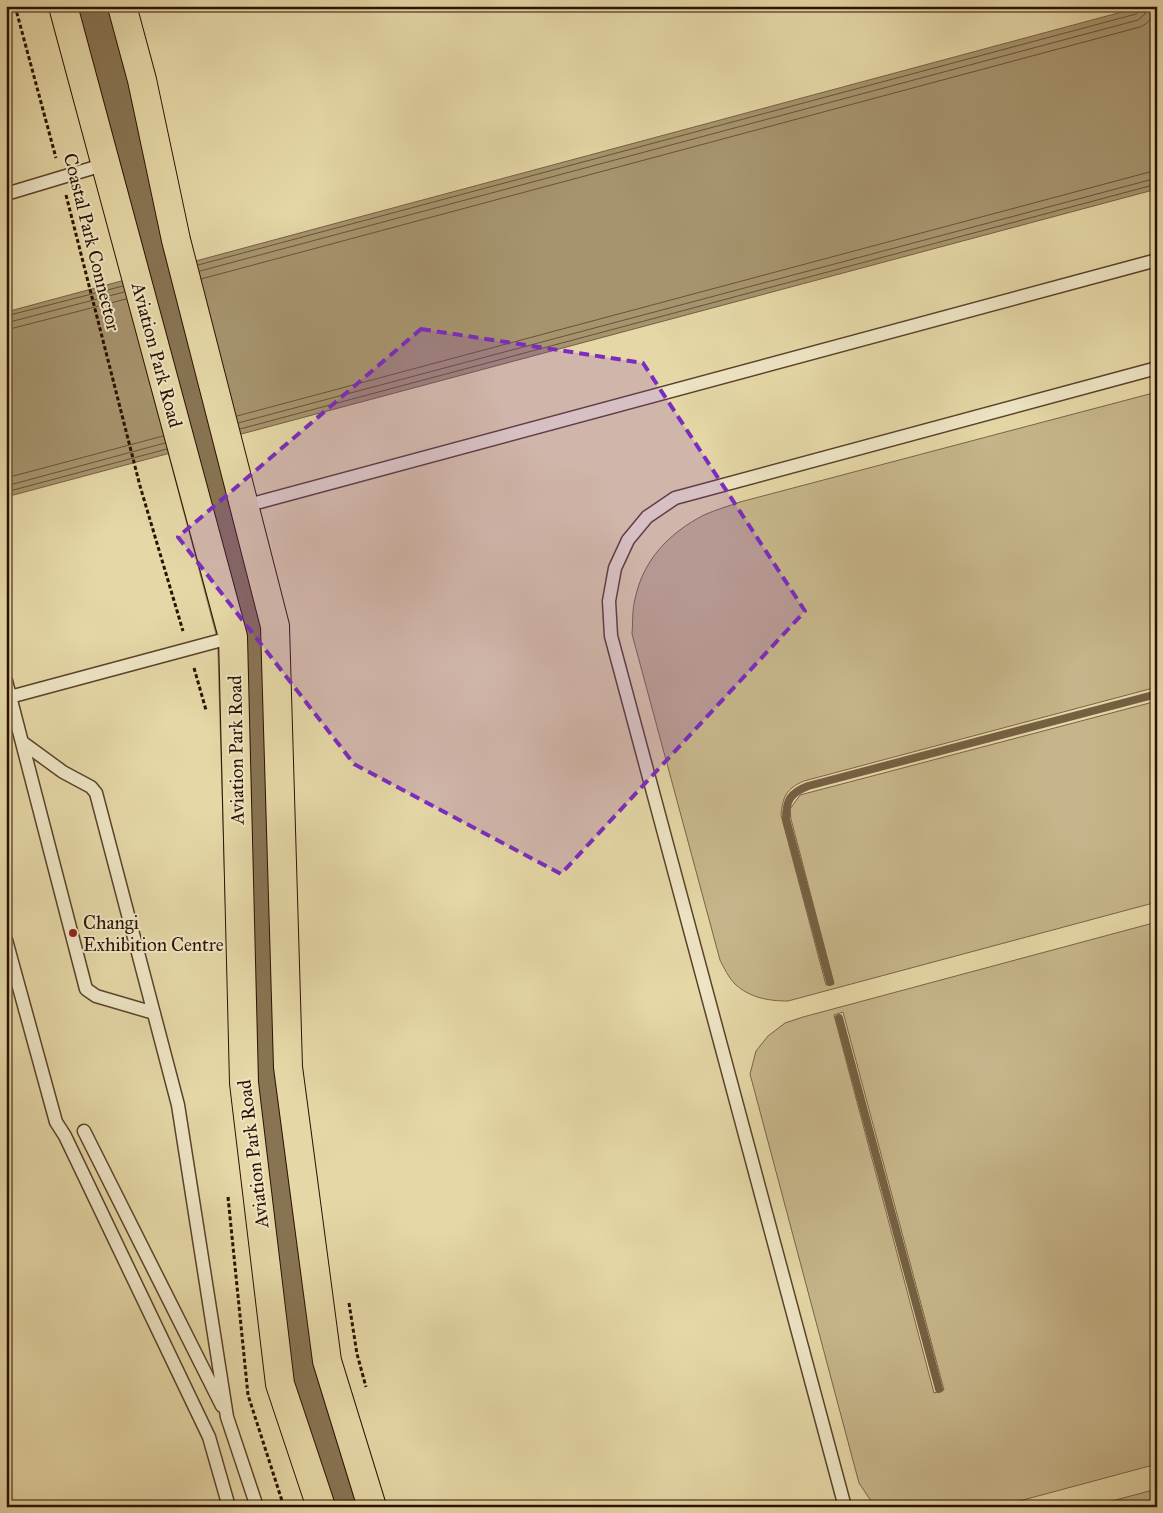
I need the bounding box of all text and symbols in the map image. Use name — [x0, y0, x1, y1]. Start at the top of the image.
street label: Coastal Park Connector — [59, 151, 125, 334]
street label: Aviation Park Road — [126, 279, 188, 431]
street label: Aviation Park Road — [223, 675, 249, 826]
place label: Changi Exhibition Centre — [83, 911, 224, 956]
marker: Changi Exhibition Centre — [67, 927, 79, 939]
street label: Aviation Park Road — [232, 1078, 274, 1231]

